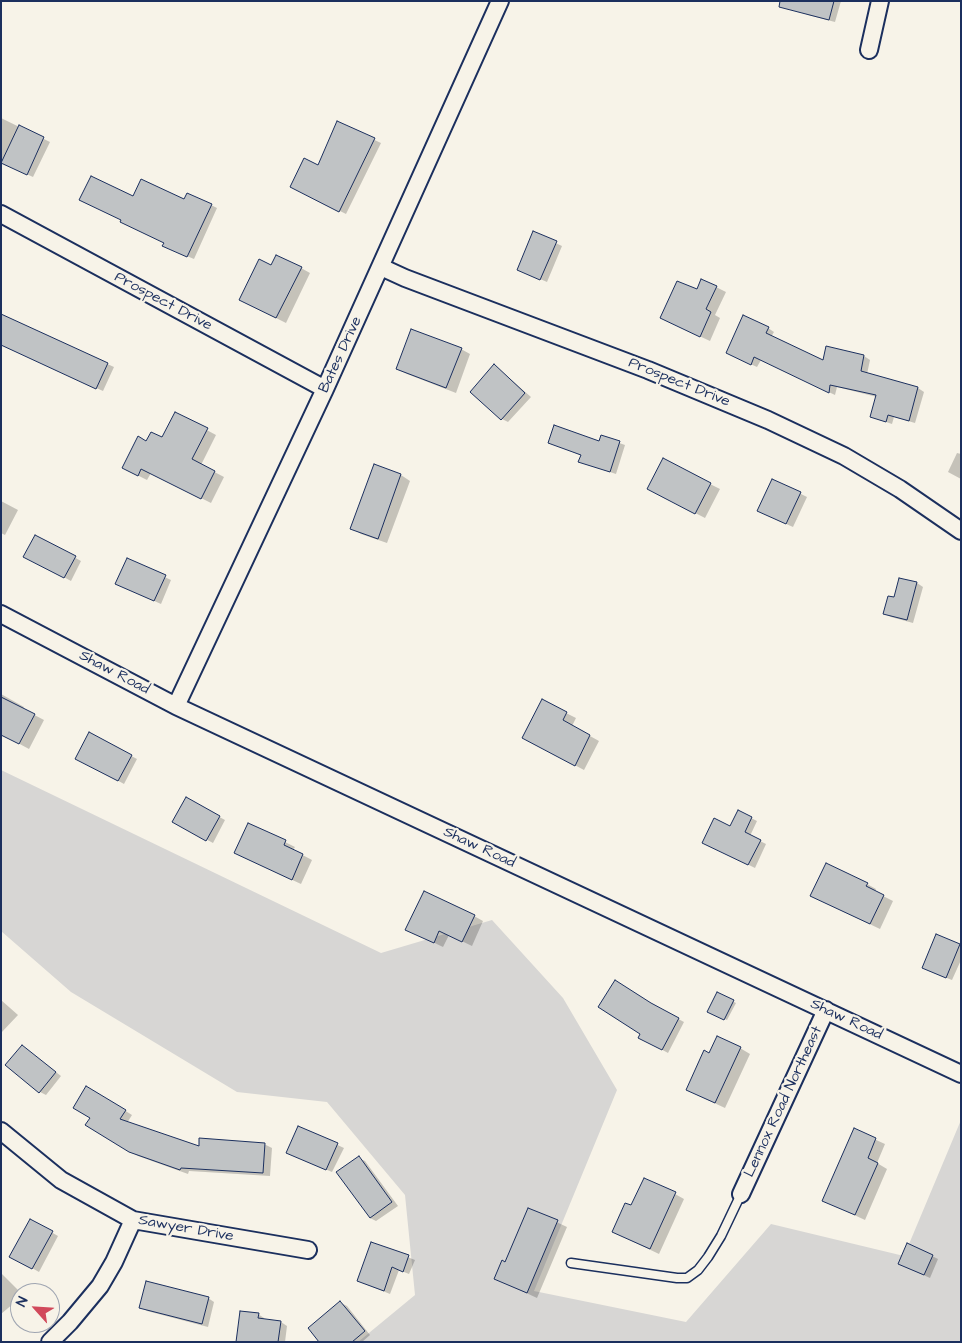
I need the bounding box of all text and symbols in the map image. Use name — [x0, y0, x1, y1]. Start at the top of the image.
street label: Prospect Drive — [111, 269, 215, 335]
street label: Bates Drive — [315, 314, 367, 396]
street label: Prospect Drive — [626, 354, 732, 412]
street label: Shaw Road — [76, 647, 152, 699]
street label: Shaw Road — [440, 824, 518, 872]
street label: Shaw Road — [807, 996, 885, 1044]
street label: Lennox Road Northeast — [741, 1024, 827, 1180]
street label: Sawyer Drive — [137, 1212, 235, 1246]
north arrow — [10, 1283, 60, 1333]
text: N — [12, 1294, 33, 1310]

